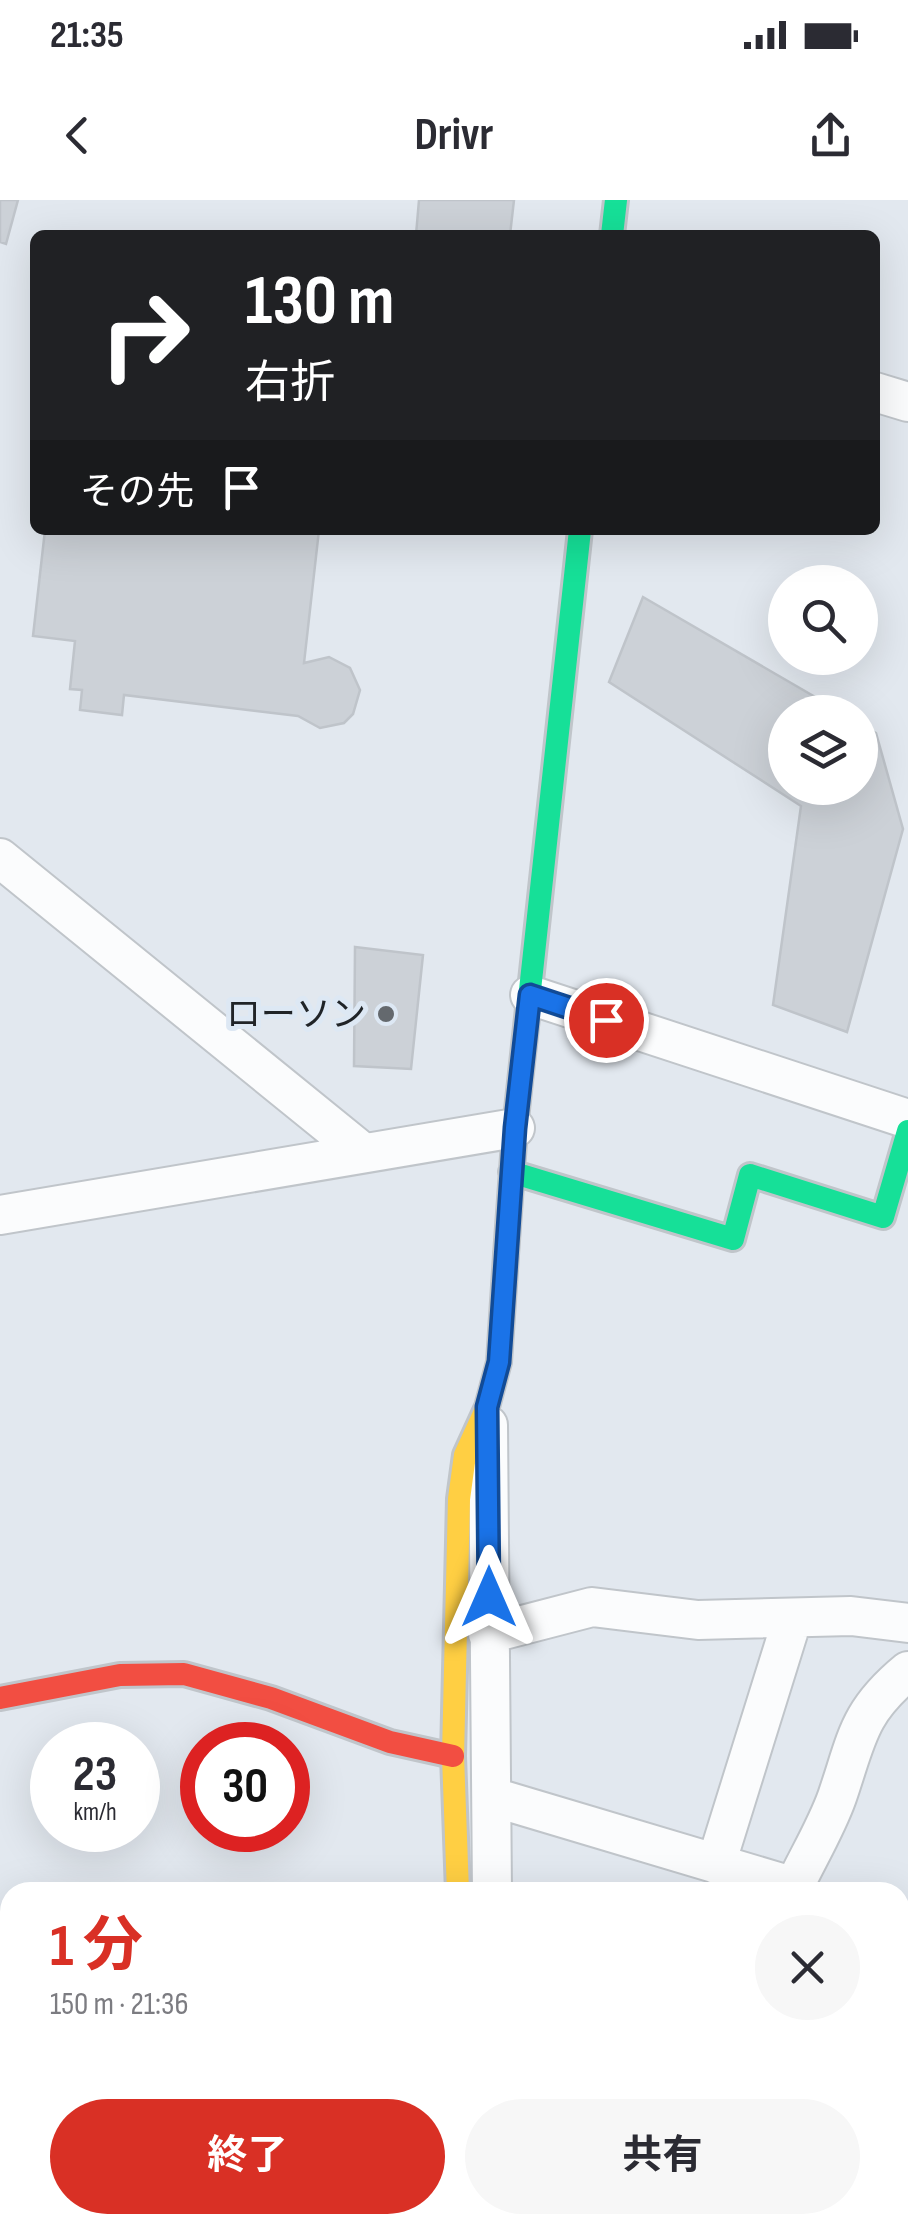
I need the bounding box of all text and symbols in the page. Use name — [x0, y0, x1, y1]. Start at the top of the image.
text: 21:35 — [50, 13, 124, 58]
icon: back — [50, 108, 105, 163]
text: Drivr — [414, 108, 494, 163]
icon: share — [803, 108, 858, 163]
text: 130 m — [245, 260, 394, 344]
icon: right — [80, 270, 210, 400]
text: 右折 — [245, 356, 335, 411]
icon: arrive — [214, 460, 269, 515]
text: その先 — [80, 470, 194, 515]
map controls — [768, 565, 878, 805]
button: search — [768, 565, 878, 675]
button: layers — [768, 695, 878, 805]
pin — [564, 978, 649, 1063]
icon: arrive — [579, 993, 634, 1048]
place label: ローソン — [226, 994, 366, 1037]
marker: ローソン — [375, 1003, 397, 1025]
position arrow — [437, 1545, 541, 1649]
speed limit sign: 30 — [180, 1722, 310, 1852]
text: 23 — [73, 1745, 117, 1805]
text: km/h — [73, 1797, 117, 1828]
text: 1 分 — [50, 1911, 143, 1983]
button: close — [755, 1915, 860, 2020]
text: 150 m · 21:36 — [50, 1985, 188, 2024]
button: 終了 — [50, 2099, 445, 2214]
button: 共有 — [465, 2099, 860, 2214]

